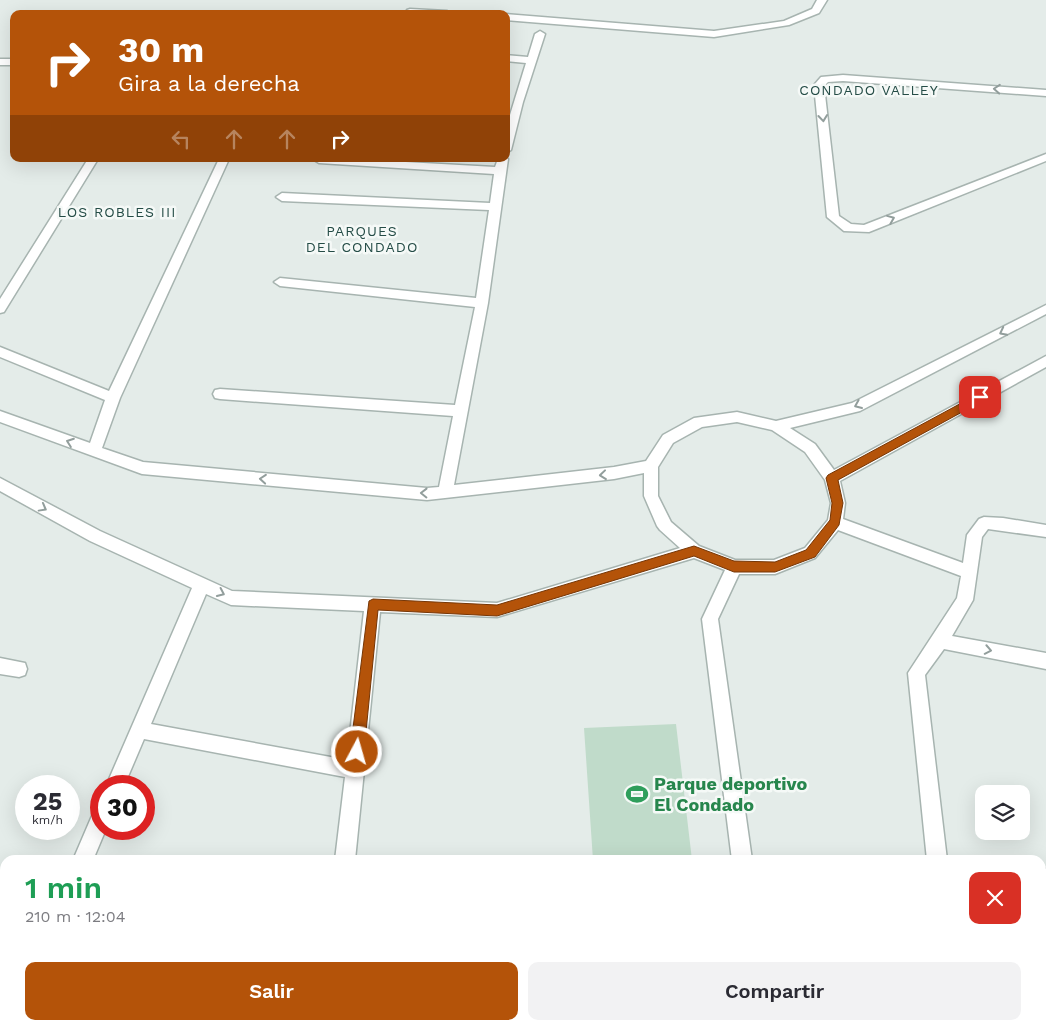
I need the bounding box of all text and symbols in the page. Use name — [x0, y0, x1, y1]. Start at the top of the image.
text: 30 m — [118, 29, 204, 71]
icon: right — [35, 30, 100, 95]
text: Gira a la derecha — [118, 71, 300, 96]
district label: CONDADO VALLEY — [799, 82, 939, 98]
one-way arrow — [993, 84, 1001, 95]
one-way arrow — [817, 115, 828, 123]
icon: left — [167, 125, 195, 153]
icon: ahead — [220, 125, 248, 153]
icon: ahead — [273, 125, 301, 153]
icon: right — [326, 125, 354, 153]
district label: LOS ROBLES III — [58, 204, 176, 220]
one-way arrow — [886, 214, 895, 225]
district label: PARQUES DEL CONDADO — [306, 223, 418, 255]
one-way arrow — [999, 326, 1008, 336]
pin — [959, 376, 1001, 418]
icon: arrive — [966, 383, 994, 411]
one-way arrow — [854, 399, 863, 410]
one-way arrow — [66, 438, 75, 448]
one-way arrow — [599, 469, 607, 480]
one-way arrow — [258, 474, 266, 485]
one-way arrow — [420, 488, 428, 498]
one-way arrow — [37, 501, 46, 511]
one-way arrow — [216, 587, 225, 597]
one-way arrow — [984, 645, 993, 655]
position arrow — [330, 725, 382, 777]
place label: Parque deportivo El Condado — [654, 773, 807, 815]
speed limit sign: 30 — [90, 775, 155, 840]
sports icon: Parque deportivo El Condado — [624, 781, 650, 807]
map controls — [975, 785, 1030, 840]
button: layers — [975, 785, 1030, 840]
text: 25 — [33, 787, 62, 816]
text: km/h — [32, 813, 63, 827]
text: 1 min — [25, 870, 102, 905]
button: close — [969, 872, 1021, 924]
text: 210 m · 12:04 — [25, 907, 125, 926]
button: Salir — [25, 962, 518, 1020]
button: Compartir — [528, 962, 1021, 1020]

